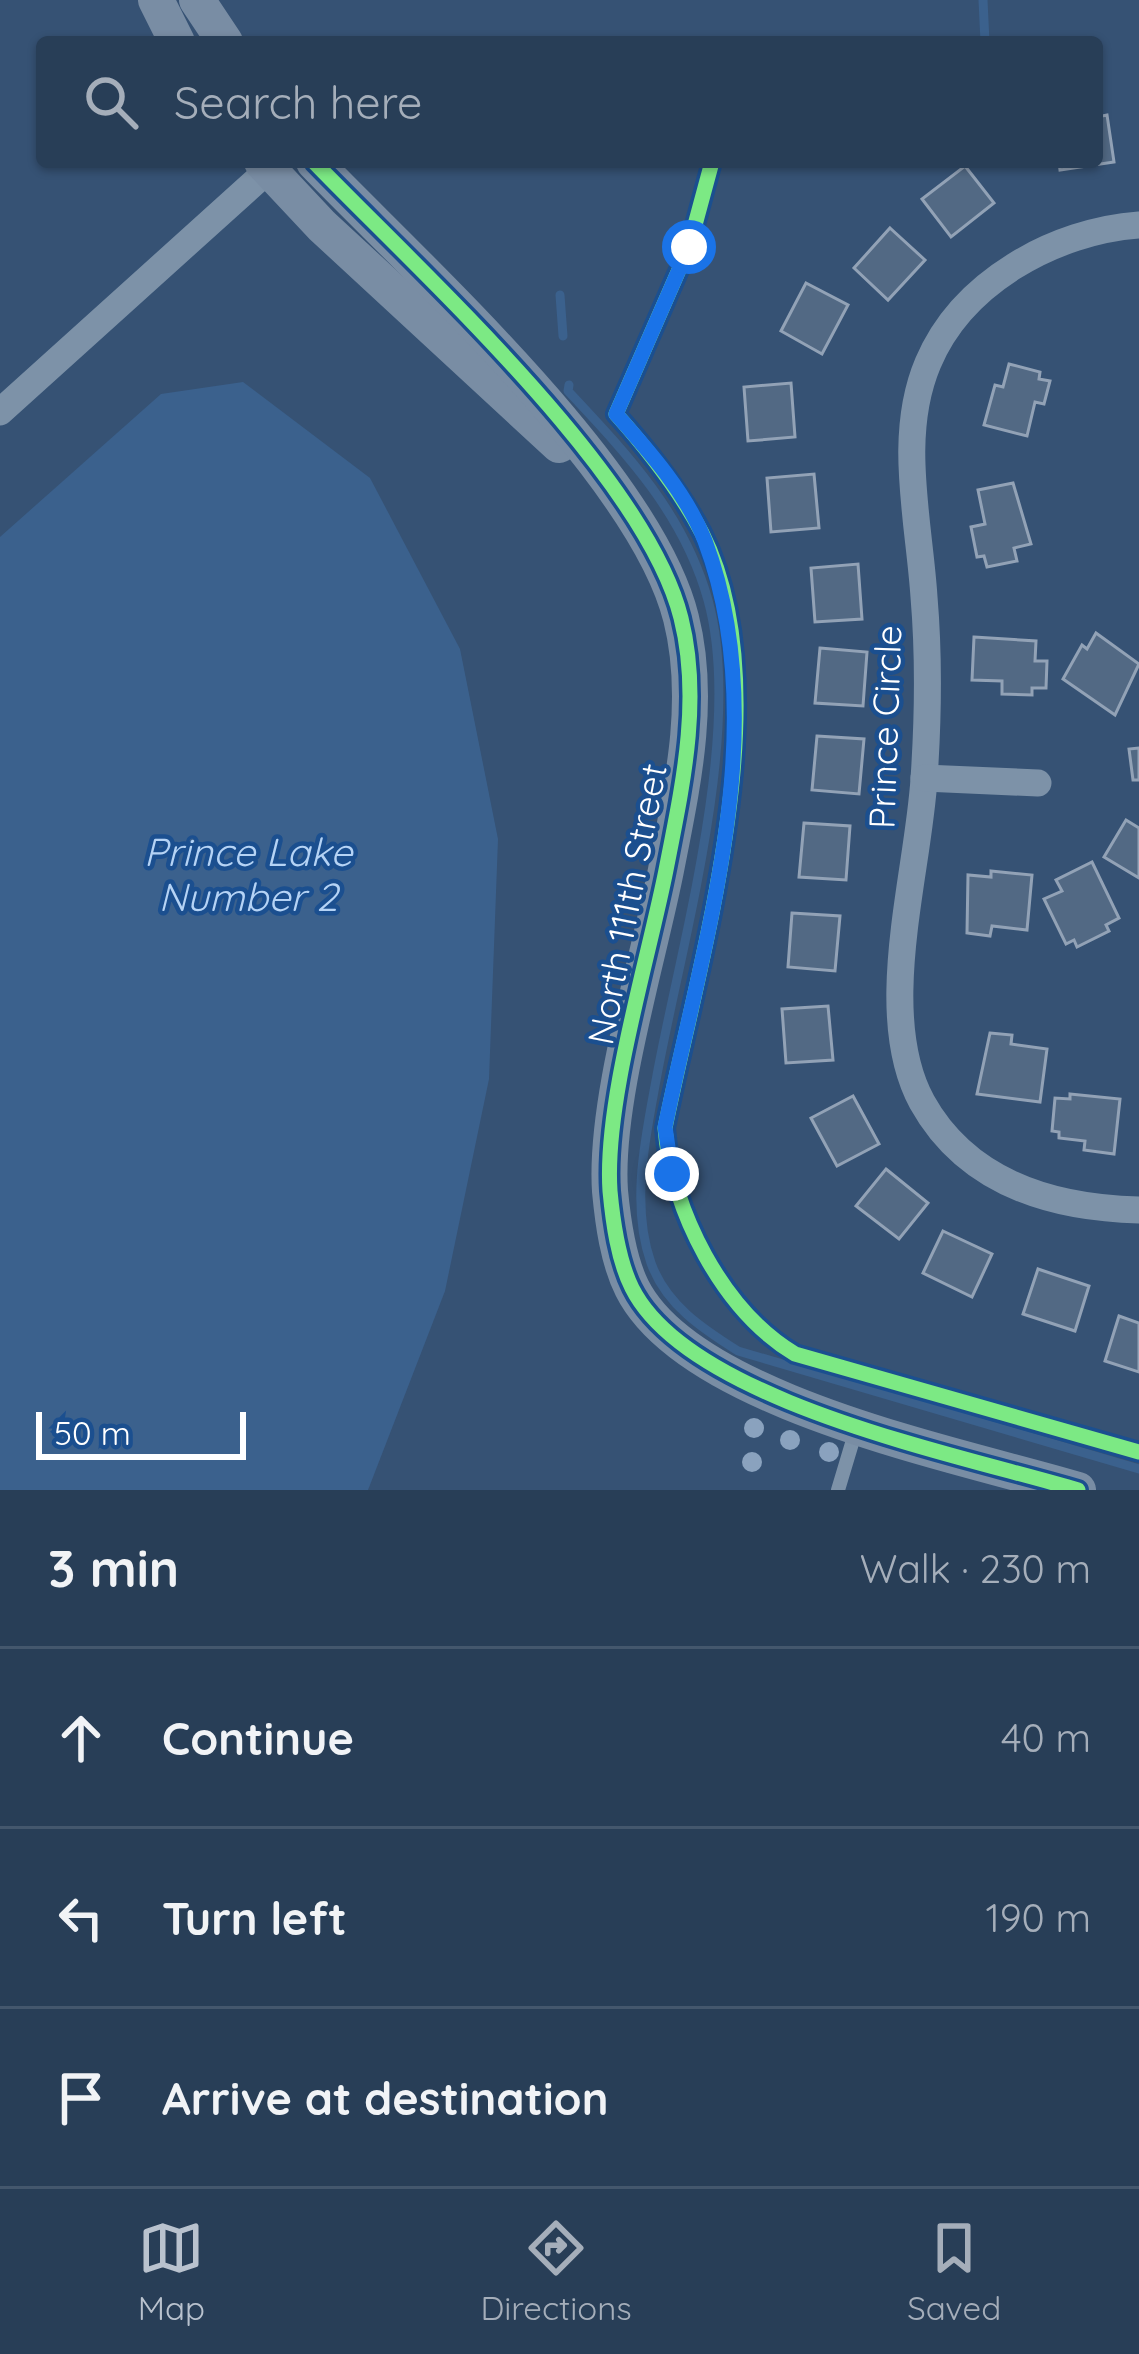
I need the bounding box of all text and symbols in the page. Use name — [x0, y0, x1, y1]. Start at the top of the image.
search box — [36, 36, 1103, 168]
icon: search — [78, 69, 144, 135]
text: Search here — [174, 74, 422, 130]
route start — [662, 220, 716, 274]
street label: Prince Circle — [858, 624, 911, 830]
street label: North 111th Street — [577, 760, 676, 1048]
water label: Prince Lake Number 2 — [144, 827, 354, 921]
route end — [645, 1147, 699, 1201]
scale bar — [36, 1406, 246, 1459]
text: 50 m — [54, 1412, 131, 1453]
text: 3 min — [48, 1536, 179, 1600]
text: Walk · 230 m — [860, 1544, 1091, 1593]
icon: ahead — [48, 1705, 114, 1771]
text: Continue — [162, 1710, 354, 1766]
text: 40 m — [1001, 1713, 1091, 1762]
icon: left — [48, 1885, 114, 1951]
text: Turn left — [162, 1890, 347, 1946]
text: 190 m — [985, 1893, 1091, 1942]
icon: arrive — [48, 2065, 114, 2131]
text: Arrive at destination — [162, 2070, 608, 2126]
tab: Map — [138, 2215, 205, 2328]
tab: Directions — [480, 2215, 632, 2328]
tab: Saved — [907, 2215, 1001, 2328]

